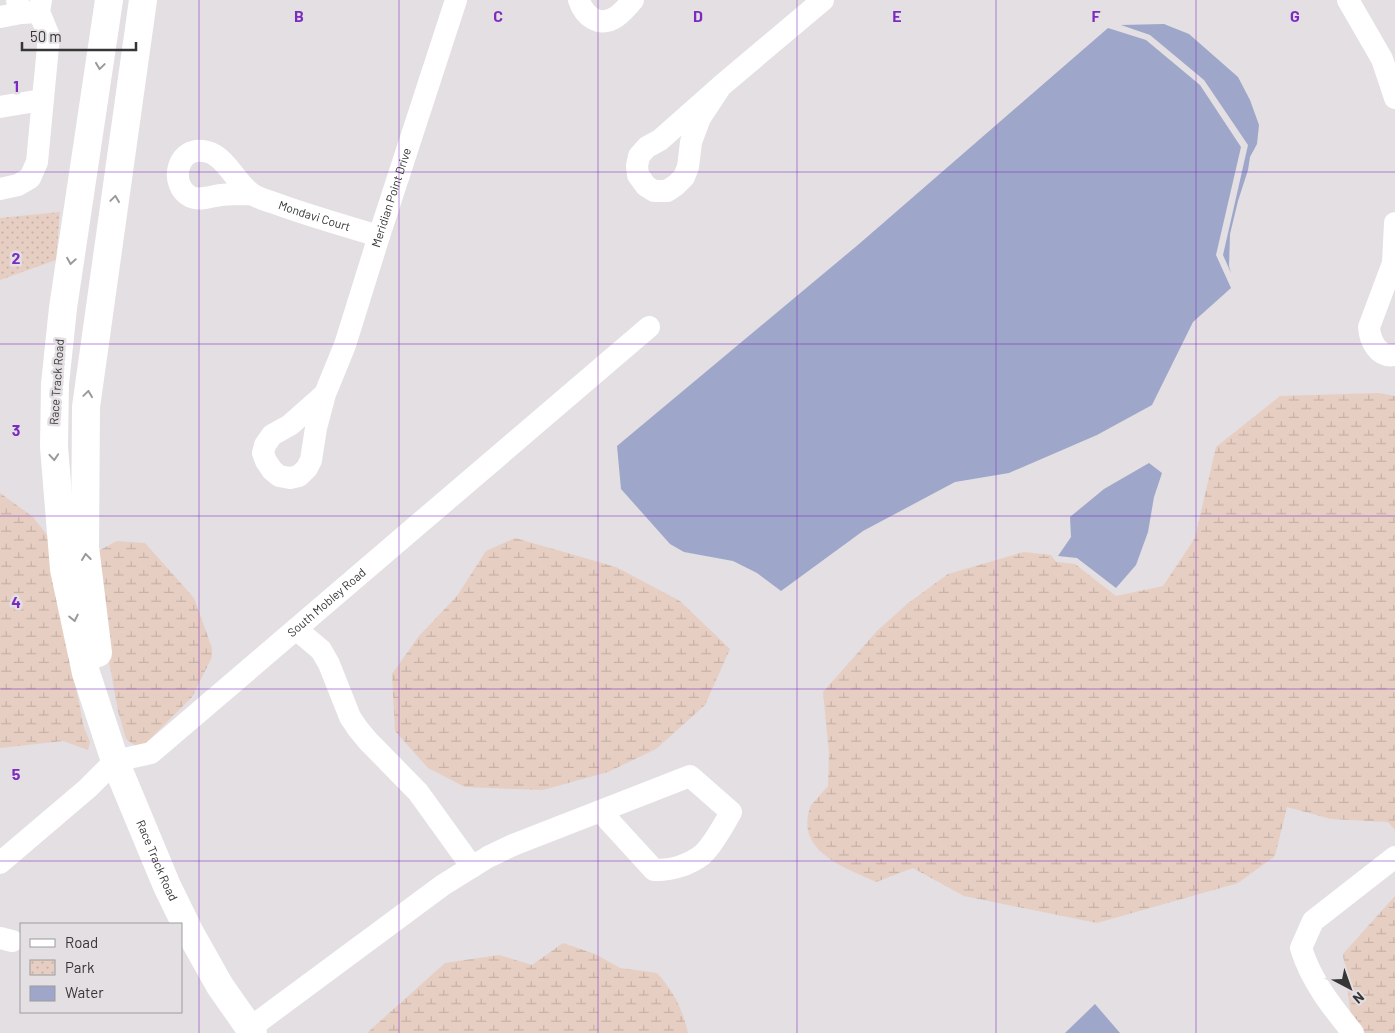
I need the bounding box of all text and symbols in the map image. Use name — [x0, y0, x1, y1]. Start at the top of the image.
text: B — [294, 6, 304, 25]
text: C — [493, 6, 503, 25]
text: D — [693, 6, 703, 25]
text: E — [892, 6, 902, 25]
text: F — [1092, 6, 1101, 25]
text: G — [1290, 6, 1300, 25]
scale bar — [22, 20, 136, 52]
text: 50 m — [30, 27, 62, 45]
one-way arrow — [95, 62, 106, 70]
text: 1 — [13, 76, 19, 95]
street label: Meridian Point Drive — [368, 146, 413, 249]
one-way arrow — [109, 194, 120, 202]
street label: Mondavi Court — [277, 197, 352, 233]
text: 2 — [12, 248, 21, 267]
one-way arrow — [66, 257, 76, 265]
street label: Race Track Road — [46, 338, 66, 425]
one-way arrow — [82, 390, 92, 399]
text: 3 — [12, 420, 20, 439]
one-way arrow — [49, 454, 60, 462]
one-way arrow — [81, 552, 92, 560]
street label: South Mobley Road — [284, 565, 368, 639]
text: 4 — [11, 592, 21, 611]
one-way arrow — [68, 614, 79, 623]
text: 5 — [12, 764, 21, 783]
street label: Race Track Road — [134, 818, 181, 903]
legend — [20, 923, 182, 1013]
text: Road — [65, 933, 98, 951]
text: Park — [65, 958, 95, 976]
north arrow — [1325, 963, 1375, 1013]
text: Water — [65, 983, 104, 1001]
text: N — [1350, 989, 1368, 1008]

